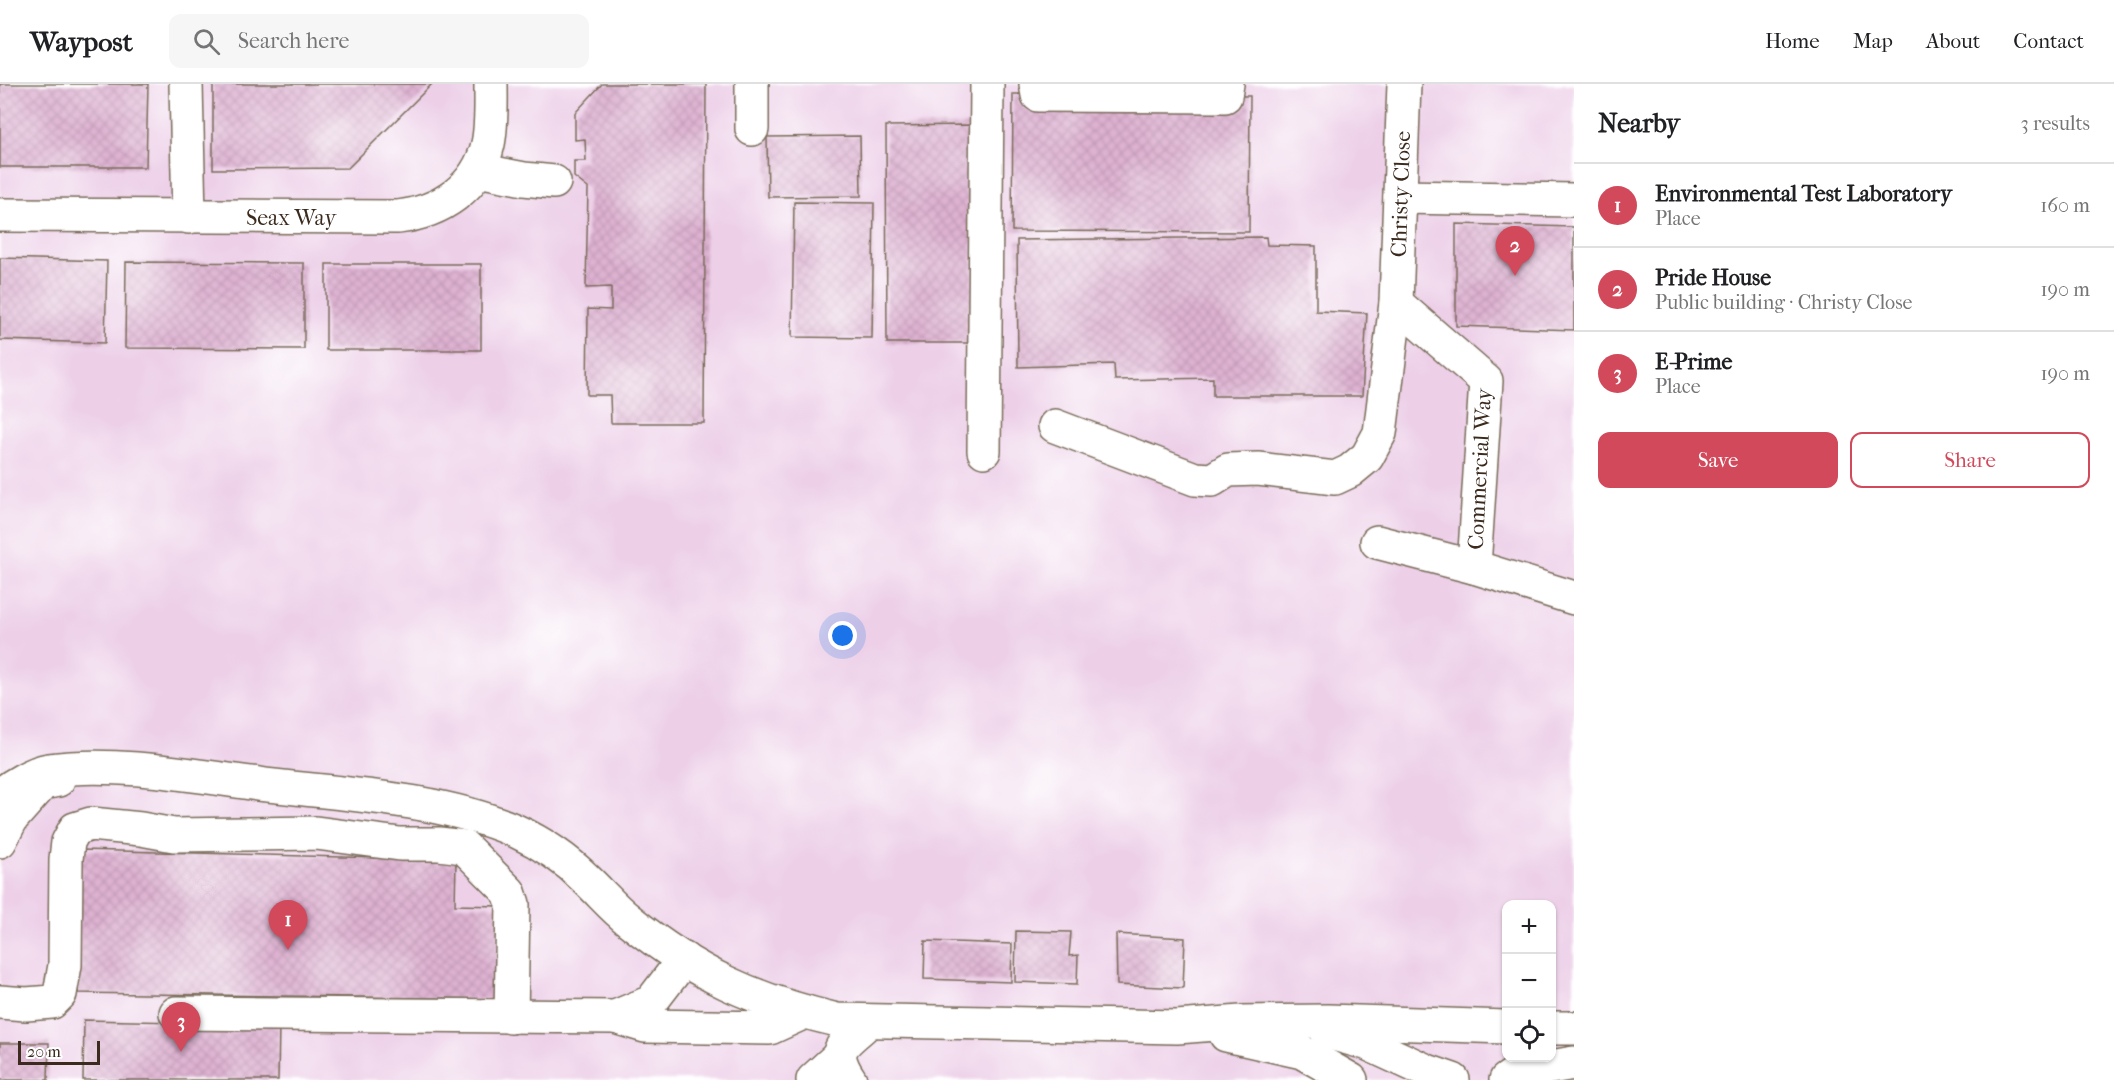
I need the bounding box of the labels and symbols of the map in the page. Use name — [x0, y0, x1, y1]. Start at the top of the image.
street label: Christy Close — [1386, 130, 1416, 258]
street label: Seax Way — [246, 205, 337, 231]
pin: 2 — [1496, 226, 1534, 276]
street label: Commercial Way — [1463, 387, 1497, 550]
your location — [828, 621, 857, 650]
pin: 1 — [268, 900, 308, 950]
pin: 3 — [162, 1002, 201, 1052]
scale bar — [18, 1038, 100, 1066]

